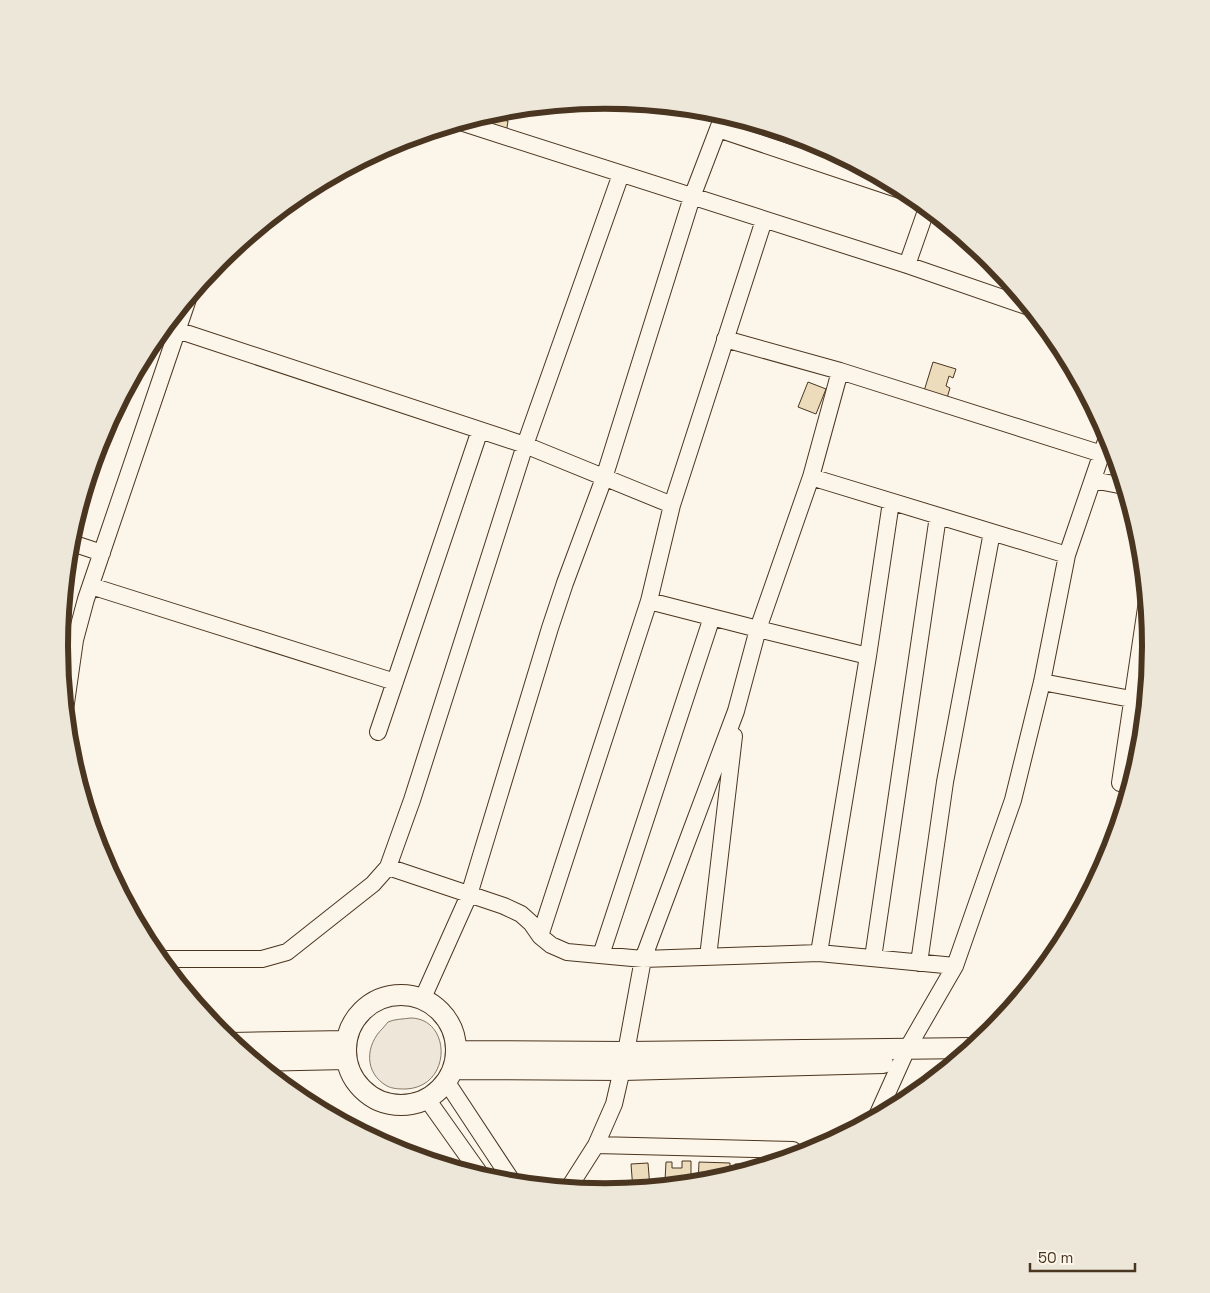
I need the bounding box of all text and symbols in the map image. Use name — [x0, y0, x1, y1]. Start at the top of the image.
scale bar — [1030, 1240, 1135, 1272]
text: 50 m — [1038, 1248, 1073, 1267]

